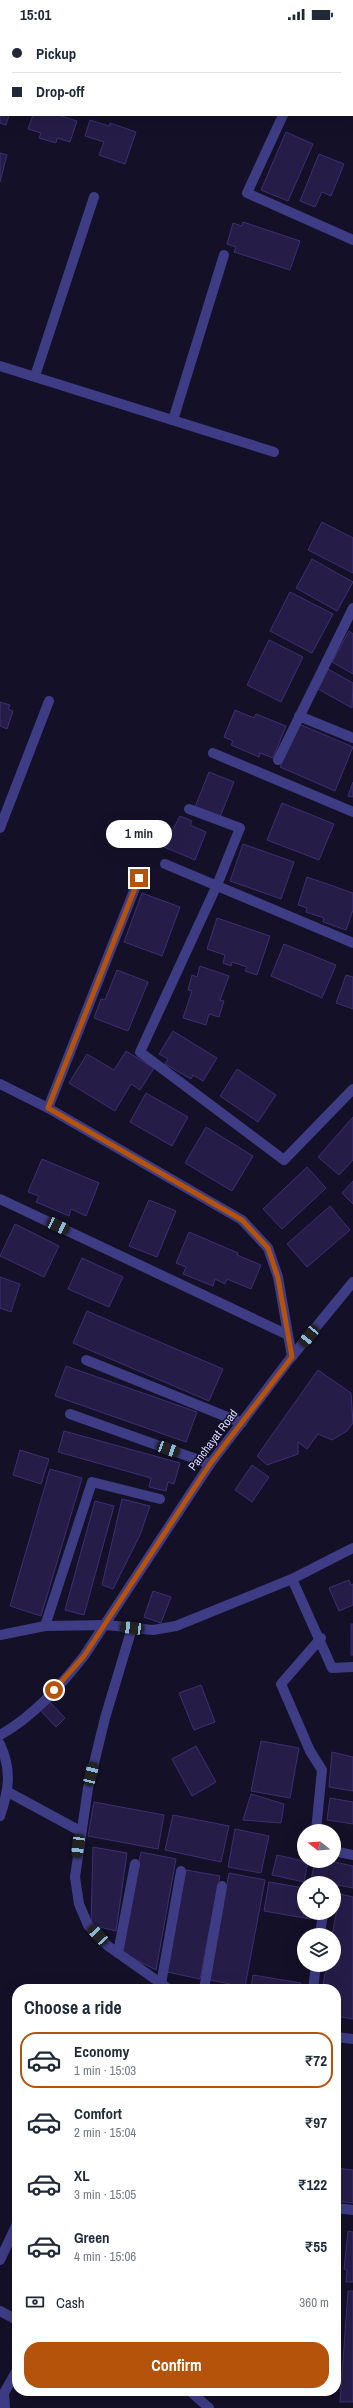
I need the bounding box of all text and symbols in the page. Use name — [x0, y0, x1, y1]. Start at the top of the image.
text: 15:01 — [20, 4, 51, 25]
text: Pickup — [36, 43, 76, 64]
text: Drop-off — [36, 81, 85, 102]
callout: 1 min — [106, 820, 172, 848]
text: 1 min — [125, 825, 153, 842]
route end — [130, 869, 148, 887]
car — [45, 1215, 71, 1237]
car — [297, 1323, 321, 1349]
street label: Panchayat Road — [185, 1406, 241, 1474]
car — [155, 1439, 181, 1459]
car — [119, 1621, 145, 1635]
route start — [45, 1681, 63, 1699]
car — [82, 1761, 100, 1787]
north arrow — [297, 1824, 341, 1868]
map controls — [297, 1824, 341, 1972]
car — [71, 1833, 85, 1859]
button: locate — [297, 1876, 341, 1920]
car — [85, 1922, 111, 1948]
button: layers — [297, 1928, 341, 1972]
text: Choose a ride — [24, 1995, 122, 2020]
text: Economy — [74, 2041, 129, 2062]
icon: car — [26, 2042, 62, 2078]
text: ₹72 — [305, 2050, 327, 2071]
text: 1 min · 15:03 — [74, 2062, 136, 2079]
text: Comfort — [74, 2103, 122, 2124]
icon: car — [26, 2104, 62, 2140]
text: ₹97 — [305, 2112, 327, 2133]
text: 2 min · 15:04 — [74, 2124, 136, 2141]
text: XL — [74, 2165, 90, 2186]
icon: car — [26, 2166, 62, 2202]
text: ₹122 — [298, 2174, 327, 2195]
text: 3 min · 15:05 — [74, 2186, 136, 2203]
text: Green — [74, 2227, 110, 2248]
icon: car — [26, 2228, 62, 2264]
text: ₹55 — [305, 2236, 327, 2257]
text: 4 min · 15:06 — [74, 2248, 136, 2265]
icon: cash — [24, 2291, 46, 2313]
text: Cash — [56, 2292, 85, 2313]
text: 360 m — [299, 2294, 329, 2311]
button: Confirm — [24, 2342, 329, 2388]

